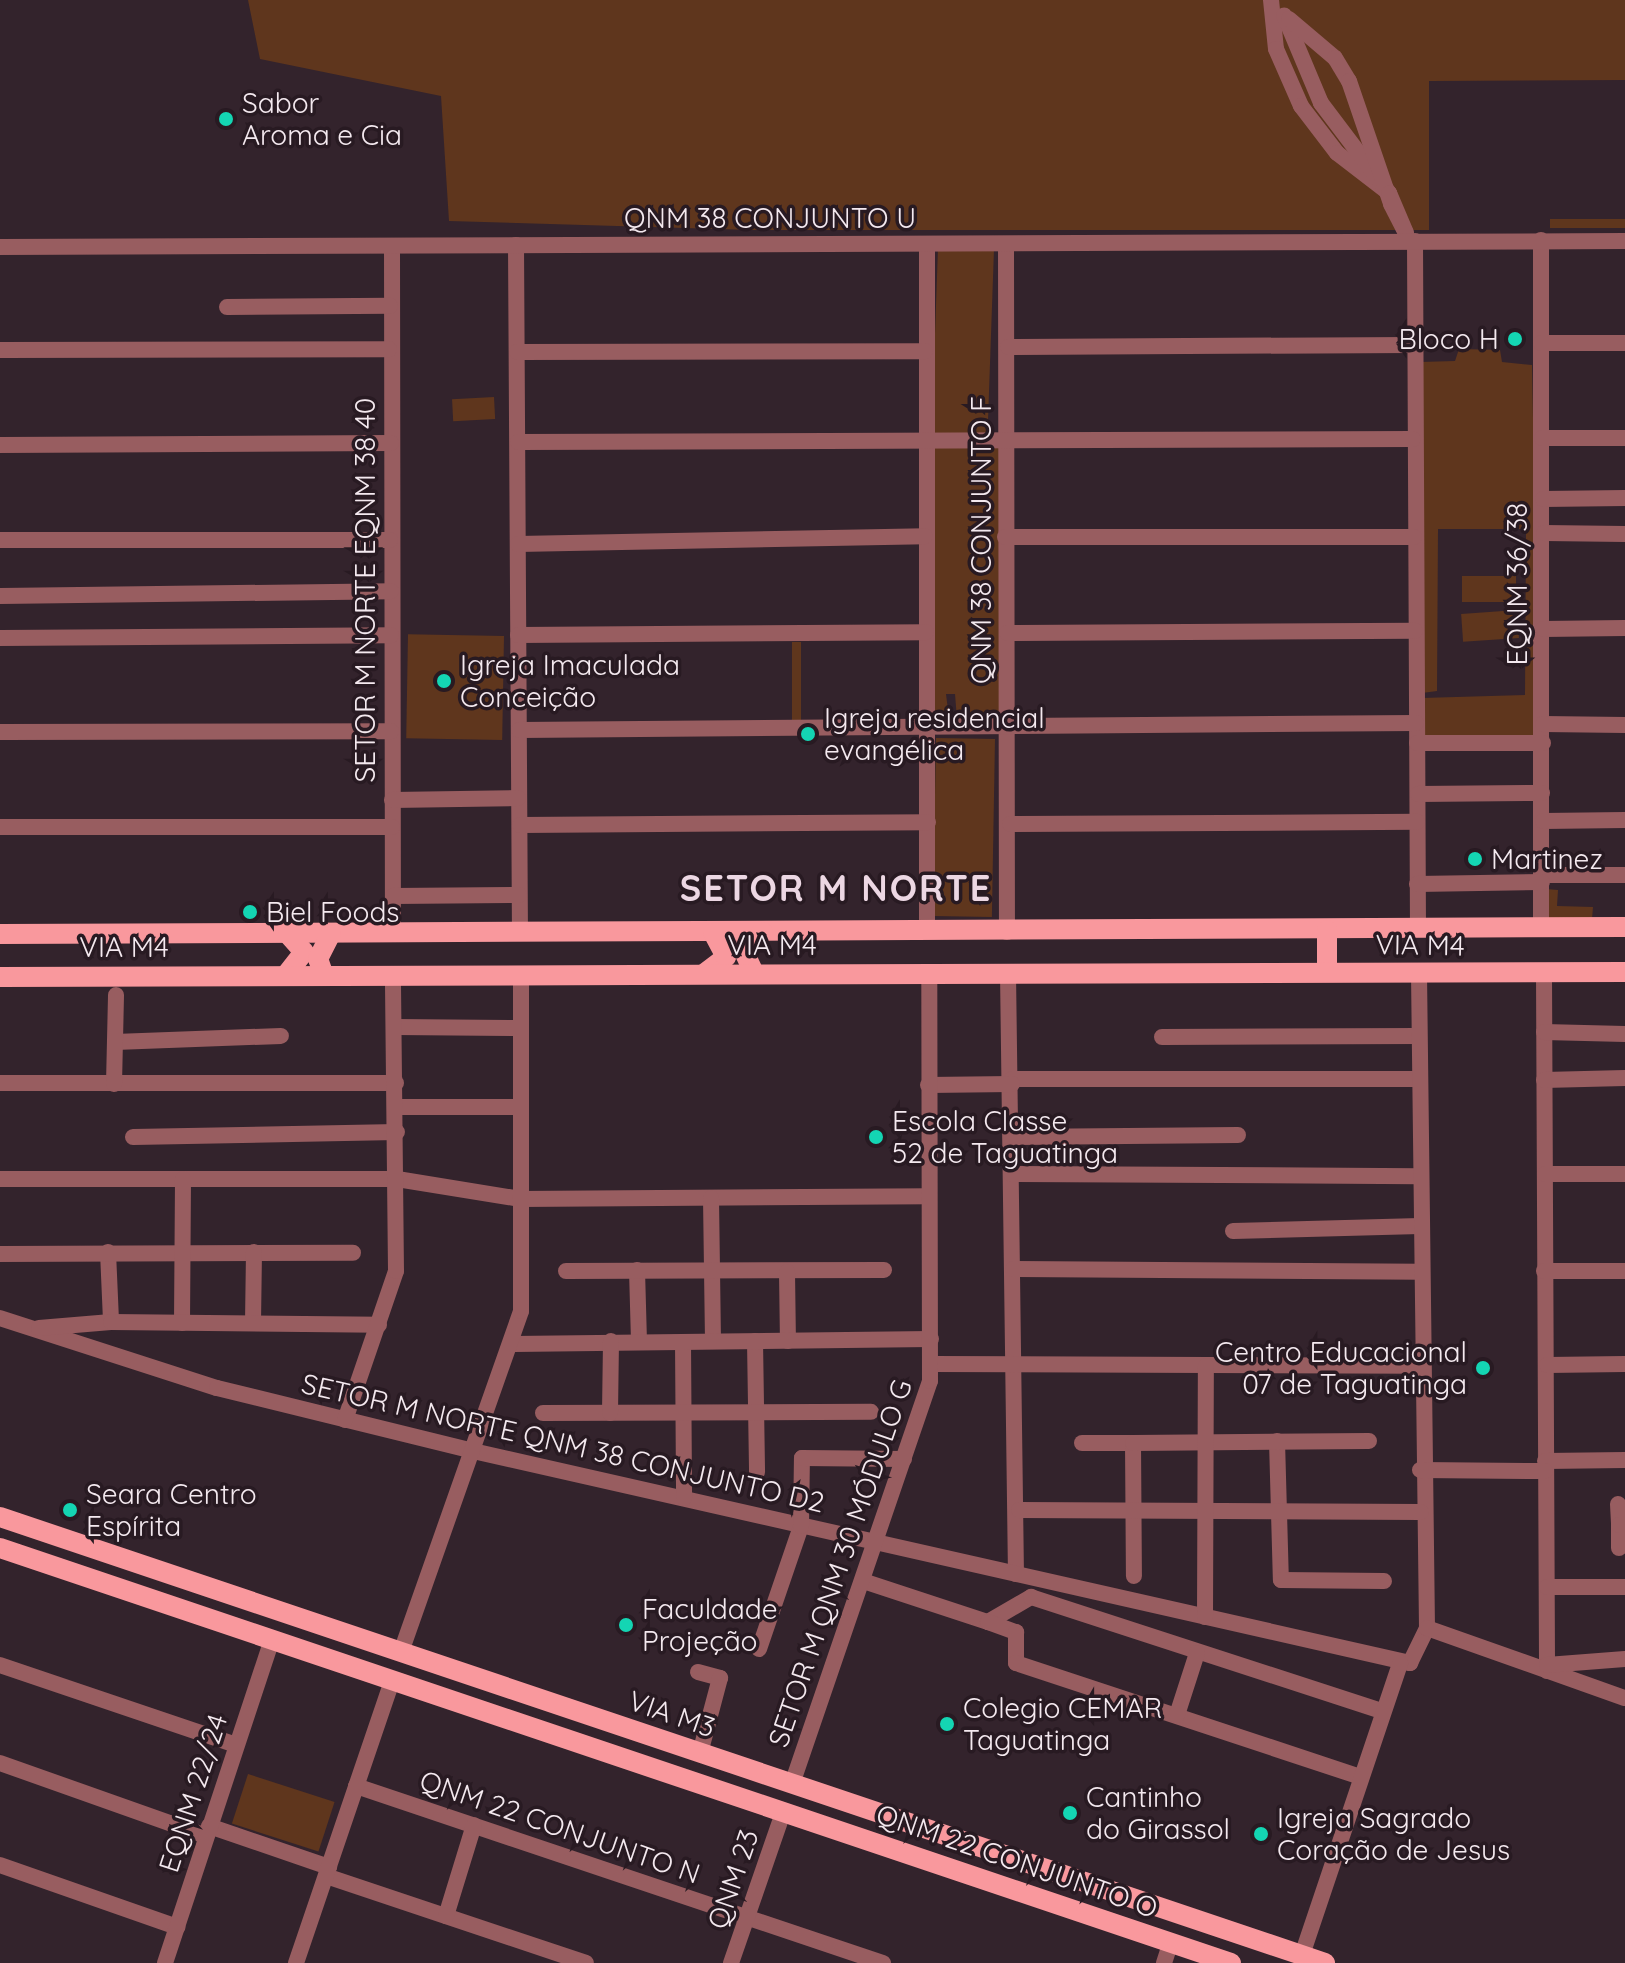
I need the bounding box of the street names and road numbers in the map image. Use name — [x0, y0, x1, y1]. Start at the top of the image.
street label: QNM 38 CONJUNTO U — [624, 201, 916, 235]
street label: QNM 38 CONJUNTO F — [964, 396, 998, 684]
street label: SETOR M NORTE EQNM 38 40 — [348, 398, 382, 782]
street label: EQNM 36/38 — [1500, 503, 1534, 665]
street label: VIA M4 — [1375, 927, 1465, 963]
street label: VIA M4 — [727, 928, 817, 962]
street label: VIA M4 — [79, 930, 169, 964]
street label: SETOR M NORTE QNM 38 CONJUNTO D2 — [298, 1366, 828, 1520]
street label: SETOR M QNM 30 MÓDULO G — [761, 1375, 919, 1751]
street label: VIA M3 — [624, 1684, 720, 1744]
street label: EQNM 22/24 — [152, 1710, 234, 1876]
street label: QNM 22 CONJUNTO N — [416, 1763, 704, 1891]
street label: QNM 22 CONJUNTO O — [872, 1797, 1162, 1925]
street label: QNM 23 — [700, 1825, 766, 1933]

